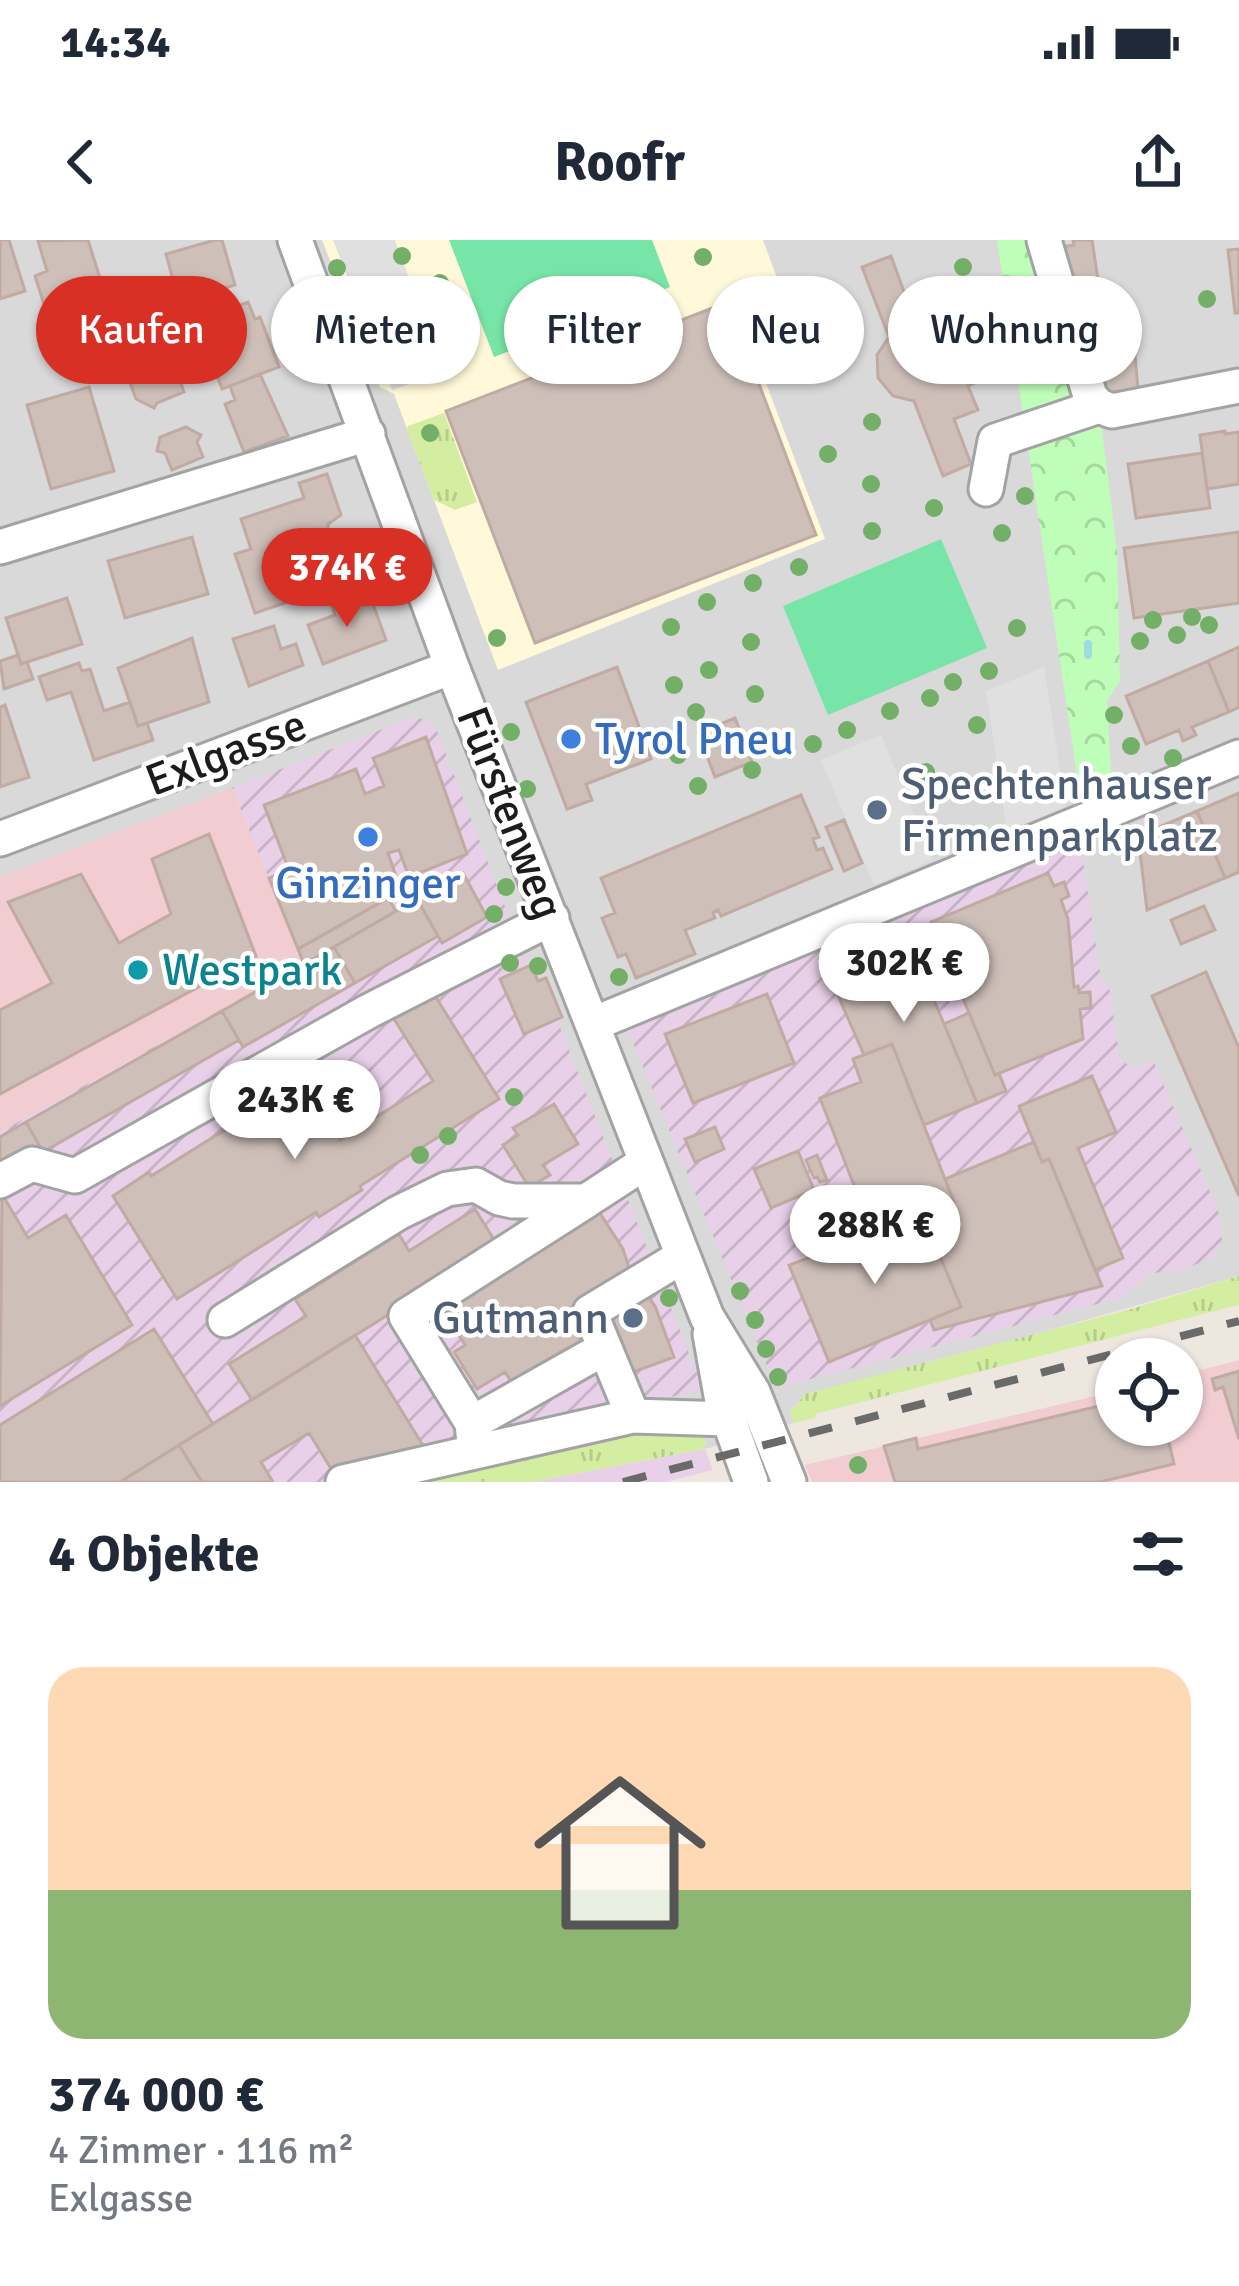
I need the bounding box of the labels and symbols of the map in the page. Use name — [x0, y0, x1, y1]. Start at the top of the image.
pin: 374K € — [249, 528, 445, 630]
street label: Exlgasse — [138, 697, 314, 809]
street label: Fürstenweg — [444, 699, 576, 927]
place label: Tyrol Pneu — [595, 712, 794, 767]
marker: Tyrol Pneu — [558, 726, 584, 752]
place label: Spechtenhauser Firmenparkplatz — [901, 757, 1218, 864]
marker: Spechtenhauser Firmenparkplatz — [864, 797, 890, 823]
marker: Ginzinger — [355, 824, 381, 850]
place label: Ginzinger — [275, 856, 461, 911]
pin: 302K € — [806, 923, 1002, 1025]
place label: Westpark — [162, 943, 342, 998]
marker: Westpark — [125, 957, 151, 983]
pin: 243K € — [197, 1060, 393, 1162]
pin: 288K € — [777, 1185, 973, 1287]
place label: Gutmann — [432, 1291, 609, 1346]
marker: Gutmann — [620, 1305, 646, 1331]

